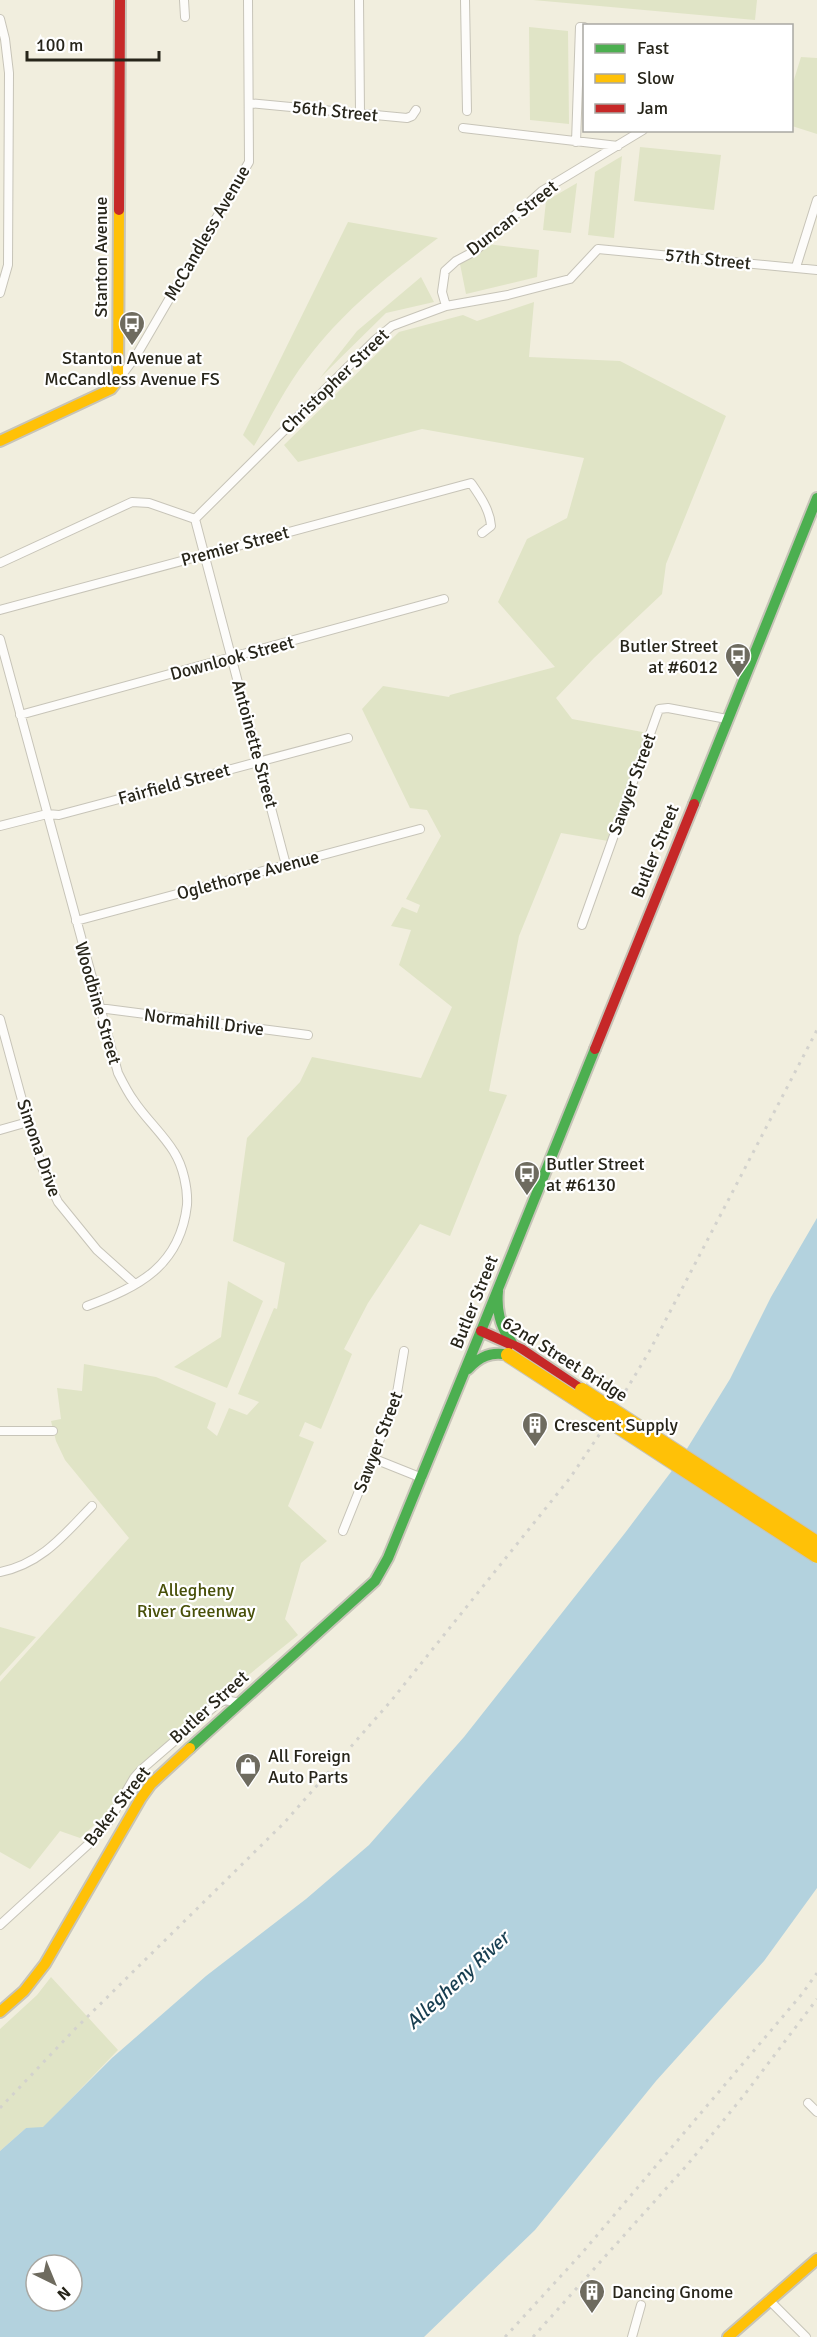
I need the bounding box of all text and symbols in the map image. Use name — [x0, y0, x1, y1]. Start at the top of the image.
scale bar — [27, 24, 159, 62]
legend — [583, 24, 793, 132]
text: 100 m — [36, 34, 83, 56]
text: Fast — [637, 37, 669, 59]
text: Slow — [637, 67, 674, 89]
street label: 56th Street — [291, 96, 379, 126]
text: Jam — [637, 97, 668, 119]
street label: McCandless Avenue — [159, 162, 255, 304]
street label: Duncan Street — [462, 176, 562, 260]
street label: Stanton Avenue — [90, 197, 112, 317]
street label: 57th Street — [664, 244, 752, 274]
bus stop icon: Stanton Avenue at McCandless Avenue FS — [117, 309, 147, 347]
street label: Christopher Street — [276, 324, 394, 438]
place label: Stanton Avenue at McCandless Avenue FS — [44, 347, 220, 390]
street label: Premier Street — [179, 521, 291, 571]
street label: Downlook Street — [168, 631, 296, 685]
place label: Butler Street at #6012 — [619, 635, 718, 678]
bus stop icon: Butler Street at #6012 — [723, 641, 753, 679]
street label: Antoinette Street — [227, 677, 283, 811]
street label: Sawyer Street — [603, 730, 661, 838]
street label: Fairfield Street — [116, 758, 232, 810]
street label: Butler Street — [626, 801, 684, 901]
street label: Oglethorpe Avenue — [174, 845, 322, 905]
street label: Woodbine Street — [70, 939, 126, 1067]
street label: Normahill Drive — [143, 1004, 265, 1040]
street label: Simona Drive — [12, 1096, 66, 1200]
place label: Butler Street at #6130 — [546, 1153, 645, 1196]
bus stop icon: Butler Street at #6130 — [512, 1159, 542, 1197]
street label: Butler Street — [445, 1252, 503, 1352]
street label: 62nd Street Bridge — [498, 1311, 632, 1407]
street label: Sawyer Street — [349, 1388, 407, 1496]
building icon: Crescent Supply — [520, 1410, 550, 1448]
place label: Crescent Supply — [554, 1414, 679, 1436]
park label: Allegheny River Greenway — [137, 1579, 256, 1622]
street label: Butler Street — [165, 1666, 253, 1748]
place label: All Foreign Auto Parts — [268, 1745, 351, 1788]
shop icon: All Foreign Auto Parts — [233, 1751, 263, 1789]
street label: Baker Street — [79, 1762, 155, 1850]
water label: Allegheny River — [400, 1924, 516, 2035]
north arrow — [24, 2253, 84, 2313]
building icon: Dancing Gnome — [577, 2277, 607, 2315]
place label: Dancing Gnome — [612, 2281, 733, 2303]
text: N — [53, 2282, 74, 2304]

